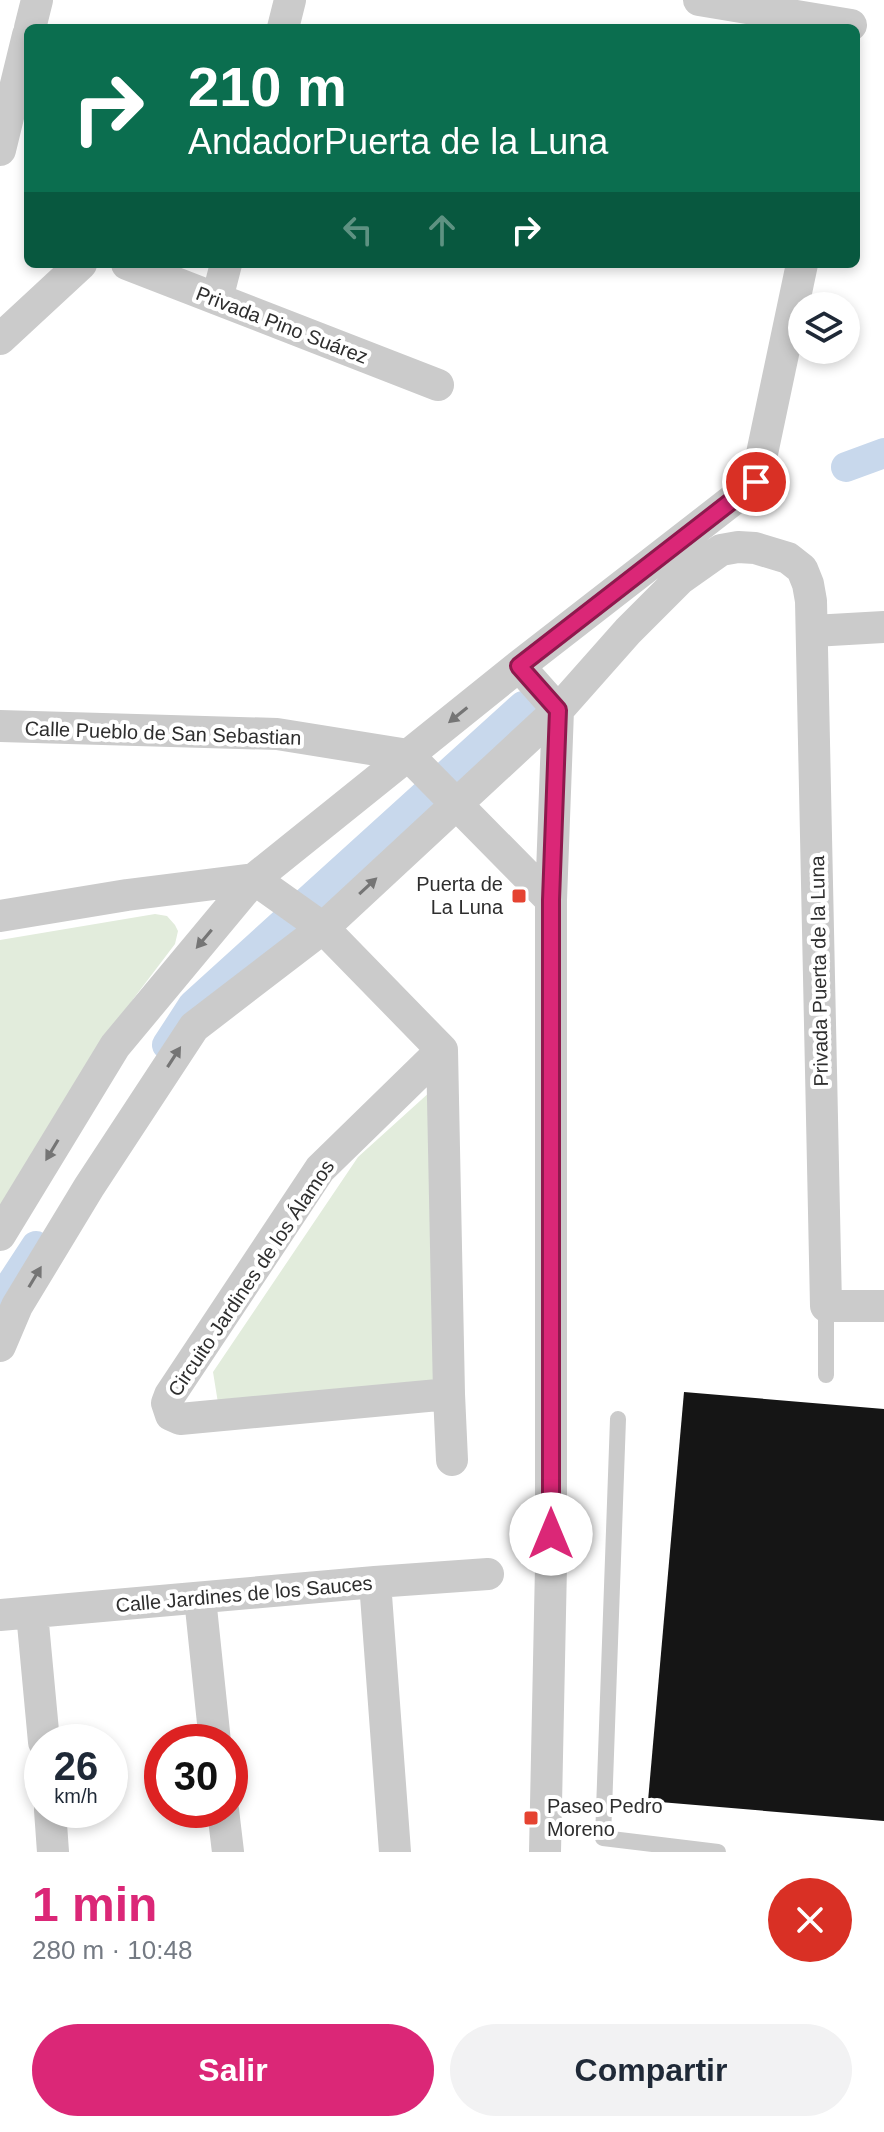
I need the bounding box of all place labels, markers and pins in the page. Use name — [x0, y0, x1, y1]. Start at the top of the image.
pin — [722, 448, 790, 516]
place label: Puerta de La Luna — [416, 873, 504, 918]
marker: Puerta de La Luna — [510, 887, 528, 905]
place label: Paseo Pedro Moreno — [547, 1795, 663, 1840]
marker: Paseo Pedro Moreno — [522, 1809, 540, 1827]

